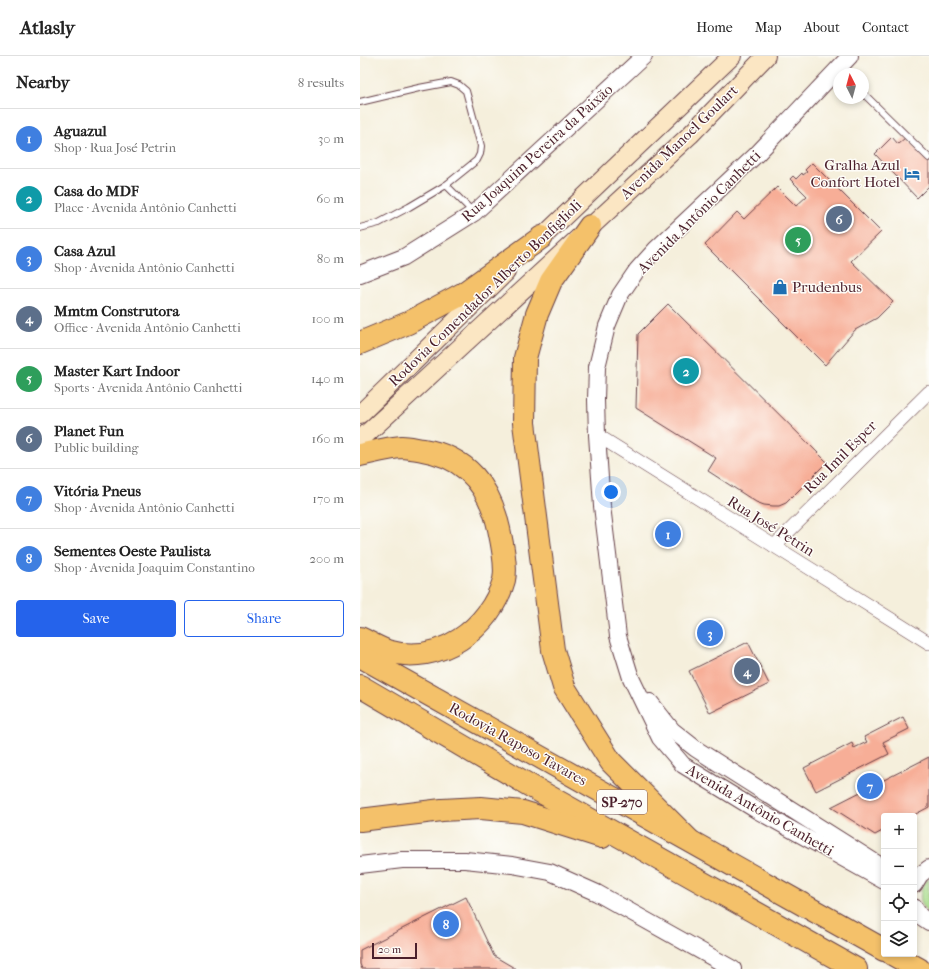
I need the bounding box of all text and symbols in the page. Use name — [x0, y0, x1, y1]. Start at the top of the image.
text: Atlasly — [20, 17, 75, 39]
text: Home — [696, 19, 733, 36]
text: Map — [755, 19, 782, 36]
text: About — [804, 19, 840, 36]
text: Contact — [862, 19, 909, 36]
north arrow — [833, 68, 869, 104]
text: Nearby — [16, 72, 70, 92]
text: 8 results — [298, 75, 344, 90]
street label: Rua Joaquim Pereira da Paixão — [458, 80, 617, 226]
street label: Avenida Manoel Goulart — [616, 81, 742, 204]
text: Aguazul — [54, 122, 107, 140]
text: 1 — [27, 131, 31, 146]
text: 30 m — [318, 131, 344, 146]
text: Shop · Rua José Petrin — [54, 140, 176, 155]
street label: Avenida Antônio Canhetti — [633, 146, 765, 278]
place label: Gralha Azul Confort Hotel — [810, 156, 900, 191]
hotel icon: Gralha Azul Confort Hotel — [903, 165, 921, 183]
text: Casa do MDF — [54, 182, 139, 200]
text: 2 — [26, 191, 32, 206]
text: 60 m — [316, 191, 344, 206]
street label: Rodovia Comendador Alberto Bonfiglioli — [385, 196, 586, 390]
text: Place · Avenida Antônio Canhetti — [54, 200, 237, 215]
pin: 6 — [826, 204, 852, 234]
pin: 5 — [785, 225, 811, 255]
text: Casa Azul — [54, 242, 116, 260]
text: 3 — [26, 251, 32, 266]
text: 80 m — [317, 251, 344, 266]
text: Shop · Avenida Antônio Canhetti — [54, 260, 235, 275]
shop icon: Prudenbus — [771, 278, 789, 296]
place label: Prudenbus — [792, 278, 862, 296]
text: Mmtm Construtora — [54, 302, 179, 320]
text: 4 — [25, 311, 33, 326]
text: 100 m — [311, 311, 344, 326]
text: Office · Avenida Antônio Canhetti — [54, 320, 241, 335]
pin: 2 — [673, 356, 699, 386]
text: Master Kart Indoor — [54, 362, 180, 380]
text: 5 — [26, 371, 32, 386]
text: 140 m — [311, 371, 344, 386]
text: Sports · Avenida Antônio Canhetti — [54, 380, 242, 395]
street label: Rua Imil Esper — [800, 416, 881, 497]
text: Planet Fun — [54, 422, 124, 440]
text: 6 — [25, 431, 33, 446]
text: 160 m — [312, 431, 344, 446]
text: Public building — [54, 440, 139, 455]
text: Vitória Pneus — [54, 482, 141, 500]
your location — [601, 482, 621, 502]
text: 7 — [26, 491, 32, 506]
text: 170 m — [312, 491, 344, 506]
street label: Rua José Petrin — [724, 492, 818, 560]
text: Shop · Avenida Antônio Canhetti — [54, 500, 235, 515]
pin: 1 — [655, 519, 681, 549]
text: Sementes Oeste Paulista — [54, 542, 211, 560]
text: 8 — [26, 551, 32, 566]
text: 200 m — [309, 551, 344, 566]
text: Shop · Avenida Joaquim Constantino — [54, 560, 255, 575]
button: Save — [16, 600, 176, 637]
button: Share — [184, 600, 344, 637]
pin: 3 — [697, 618, 723, 648]
pin: 4 — [734, 656, 760, 686]
street label: Rodovia Raposo Tavares — [446, 699, 591, 790]
street label: Avenida Antônio Canhetti — [682, 760, 837, 860]
pin: 7 — [857, 771, 883, 801]
road number: SP-270 — [597, 790, 647, 814]
map controls — [881, 813, 917, 957]
button: + — [881, 813, 917, 849]
button: − — [881, 849, 917, 885]
button: locate — [881, 885, 917, 921]
pin: 8 — [433, 909, 459, 939]
button: layers — [881, 921, 917, 957]
scale bar — [372, 941, 417, 960]
text: 20 m — [378, 943, 401, 956]

